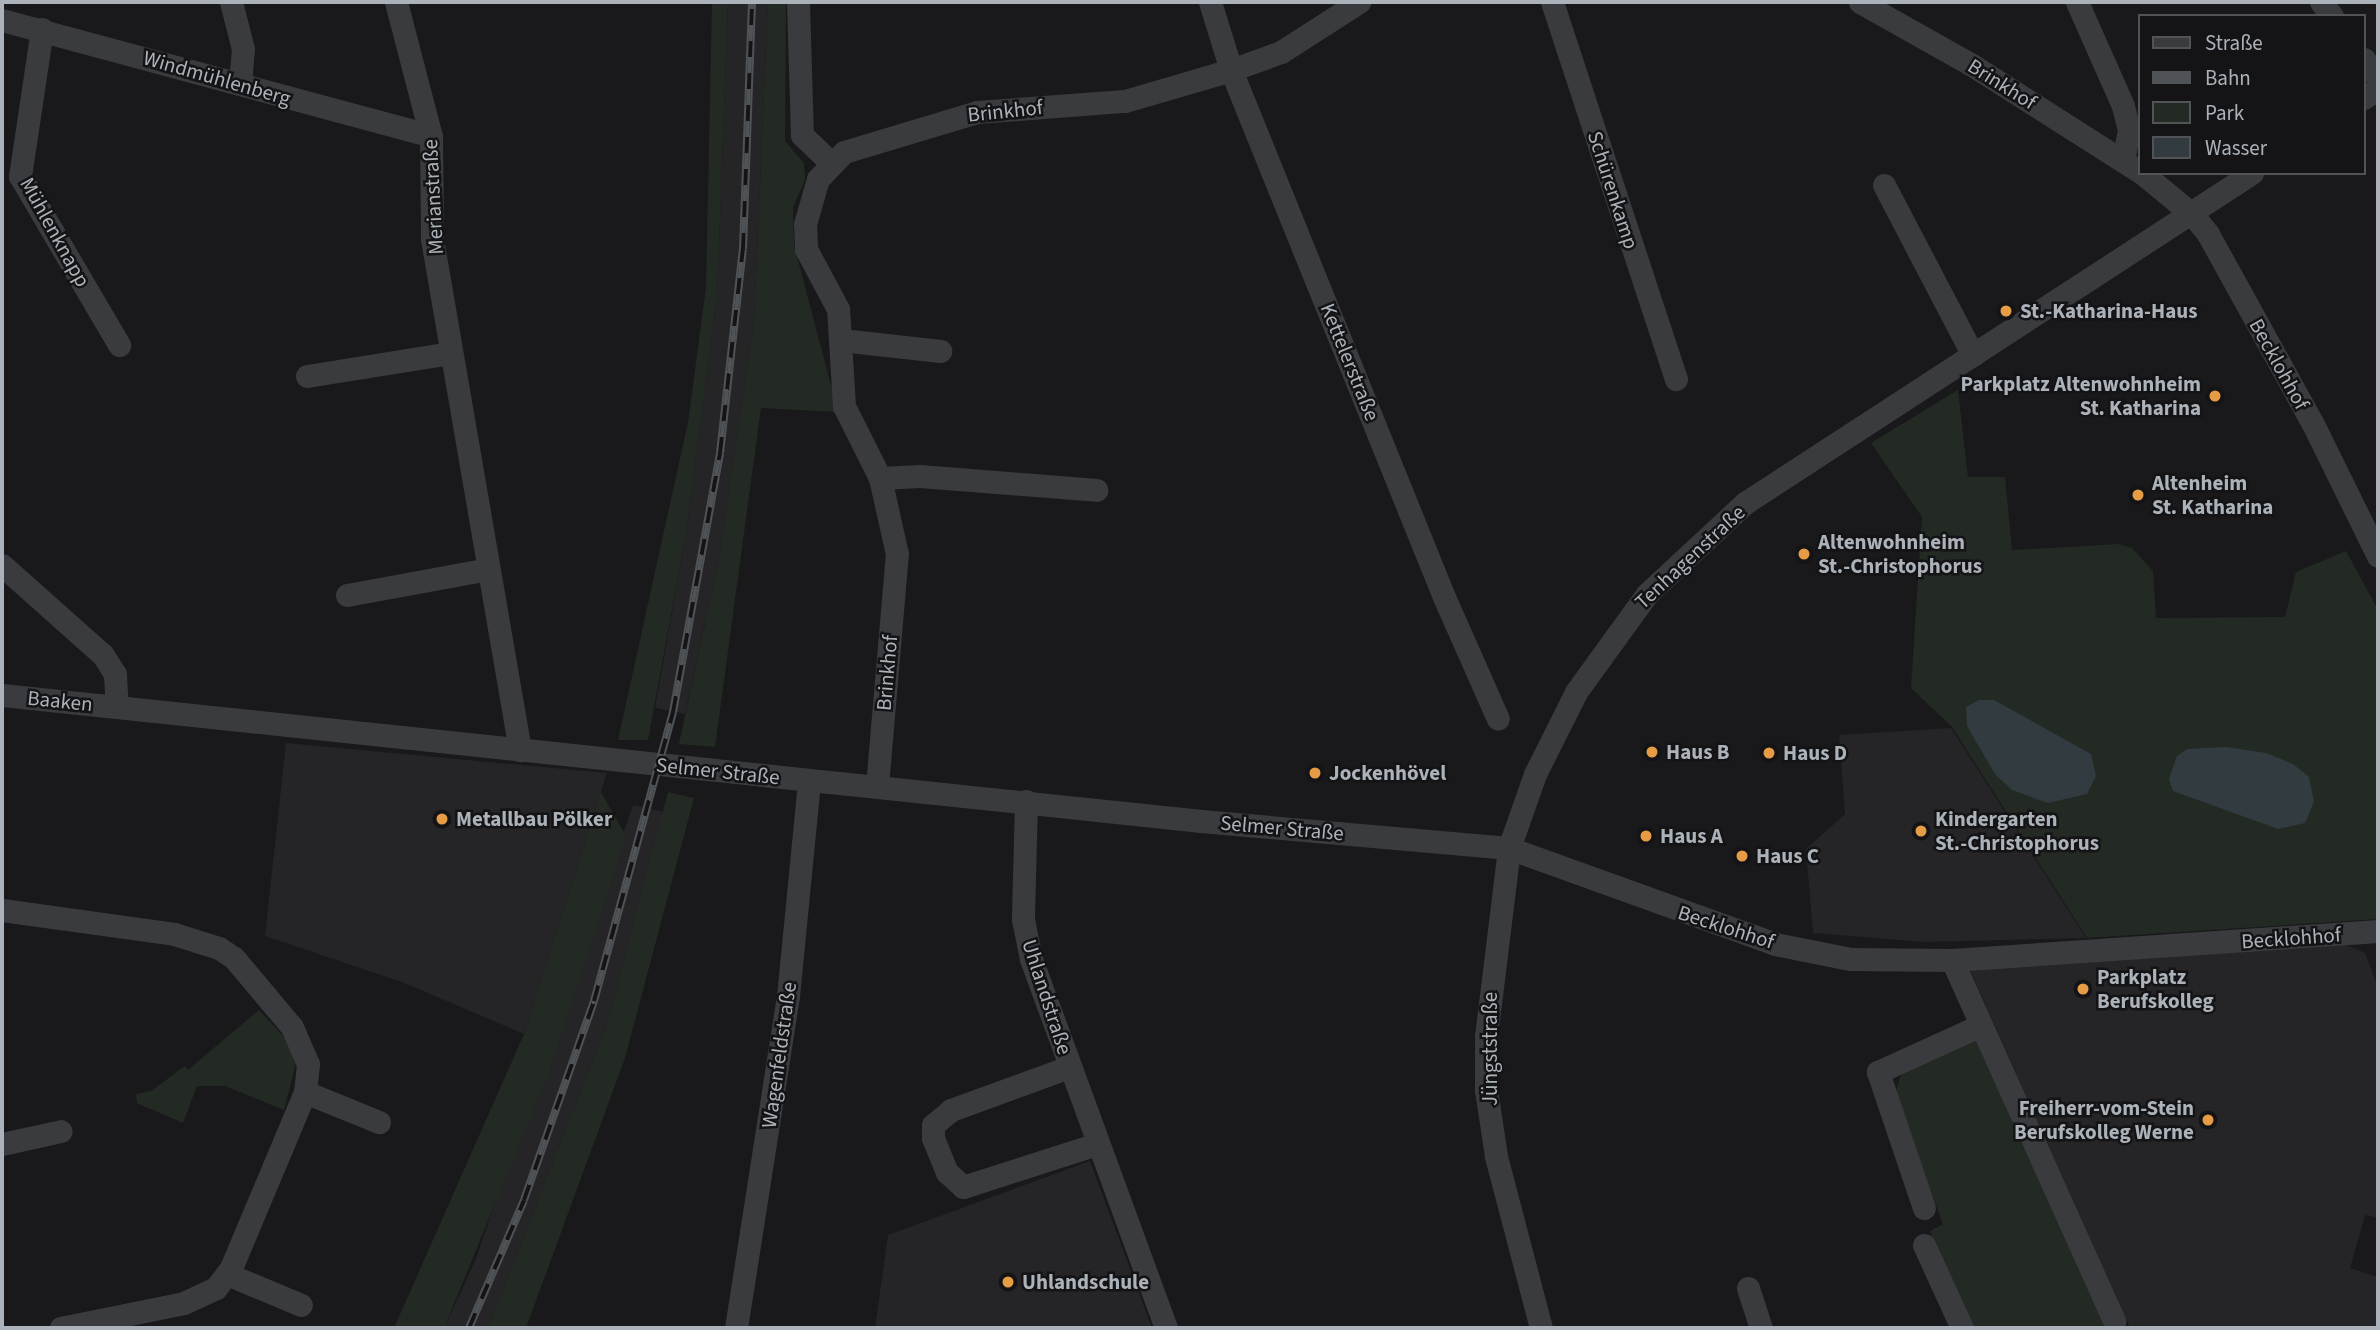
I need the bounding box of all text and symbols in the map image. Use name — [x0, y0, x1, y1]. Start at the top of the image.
legend — [2138, 14, 2366, 175]
text: Straße — [2205, 28, 2263, 58]
street label: Windmühlenberg — [140, 45, 294, 111]
street label: Brinkhof — [1963, 53, 2041, 115]
text: Bahn — [2205, 63, 2251, 93]
street label: Brinkhof — [966, 95, 1044, 127]
text: Park — [2205, 98, 2244, 128]
street label: Schürenkamp — [1582, 128, 1644, 252]
text: Wasser — [2205, 133, 2267, 163]
street label: Merianstraße — [417, 139, 449, 255]
street label: Mühlenknapp — [15, 173, 95, 291]
place label: St.-Katharina-Haus — [2020, 298, 2197, 324]
street label: Kettelerstraße — [1315, 300, 1385, 424]
marker: St.-Katharina-Haus — [1998, 303, 2014, 319]
street label: Becklohhof — [2244, 314, 2314, 414]
place label: Parkplatz Altenwohnheim St. Katharina — [1961, 371, 2201, 421]
marker: Parkplatz Altenwohnheim St. Katharina — [2207, 388, 2223, 404]
place label: Altenheim St. Katharina — [2152, 470, 2273, 520]
marker: Altenheim St. Katharina — [2130, 487, 2146, 503]
street label: Tenhagenstraße — [1630, 500, 1750, 614]
place label: Altenwohnheim St.-Christophorus — [1818, 529, 1982, 579]
marker: Altenwohnheim St.-Christophorus — [1796, 546, 1812, 562]
street label: Brinkhof — [871, 634, 903, 712]
street label: Baaken — [26, 685, 94, 717]
place label: Haus B — [1666, 739, 1729, 765]
place label: Haus D — [1783, 740, 1847, 766]
marker: Haus B — [1644, 744, 1660, 760]
marker: Haus D — [1761, 745, 1777, 761]
street label: Selmer Straße — [655, 752, 781, 790]
place label: Jockenhövel — [1329, 760, 1446, 786]
marker: Jockenhövel — [1307, 765, 1323, 781]
place label: Metallbau Pölker — [456, 806, 612, 832]
place label: Kindergarten St.-Christophorus — [1935, 806, 2099, 856]
street label: Selmer Straße — [1219, 810, 1345, 846]
marker: Metallbau Pölker — [434, 811, 450, 827]
place label: Haus A — [1660, 823, 1723, 849]
marker: Kindergarten St.-Christophorus — [1913, 823, 1929, 839]
marker: Haus A — [1638, 828, 1654, 844]
place label: Haus C — [1756, 843, 1819, 869]
marker: Haus C — [1734, 848, 1750, 864]
street label: Becklohhof — [1675, 900, 1777, 954]
street label: Becklohhof — [2240, 922, 2342, 954]
street label: Uhlandstraße — [1017, 936, 1077, 1058]
place label: Parkplatz Berufskolleg — [2097, 964, 2214, 1014]
street label: Wagenfeldstraße — [756, 980, 802, 1130]
marker: Parkplatz Berufskolleg — [2075, 981, 2091, 997]
street label: Jüngststraße — [1477, 992, 1503, 1106]
place label: Freiherr-vom-Stein Berufskolleg Werne — [2014, 1095, 2194, 1145]
marker: Freiherr-vom-Stein Berufskolleg Werne — [2200, 1112, 2216, 1128]
place label: Uhlandschule — [1022, 1269, 1149, 1295]
marker: Uhlandschule — [1000, 1274, 1016, 1290]

